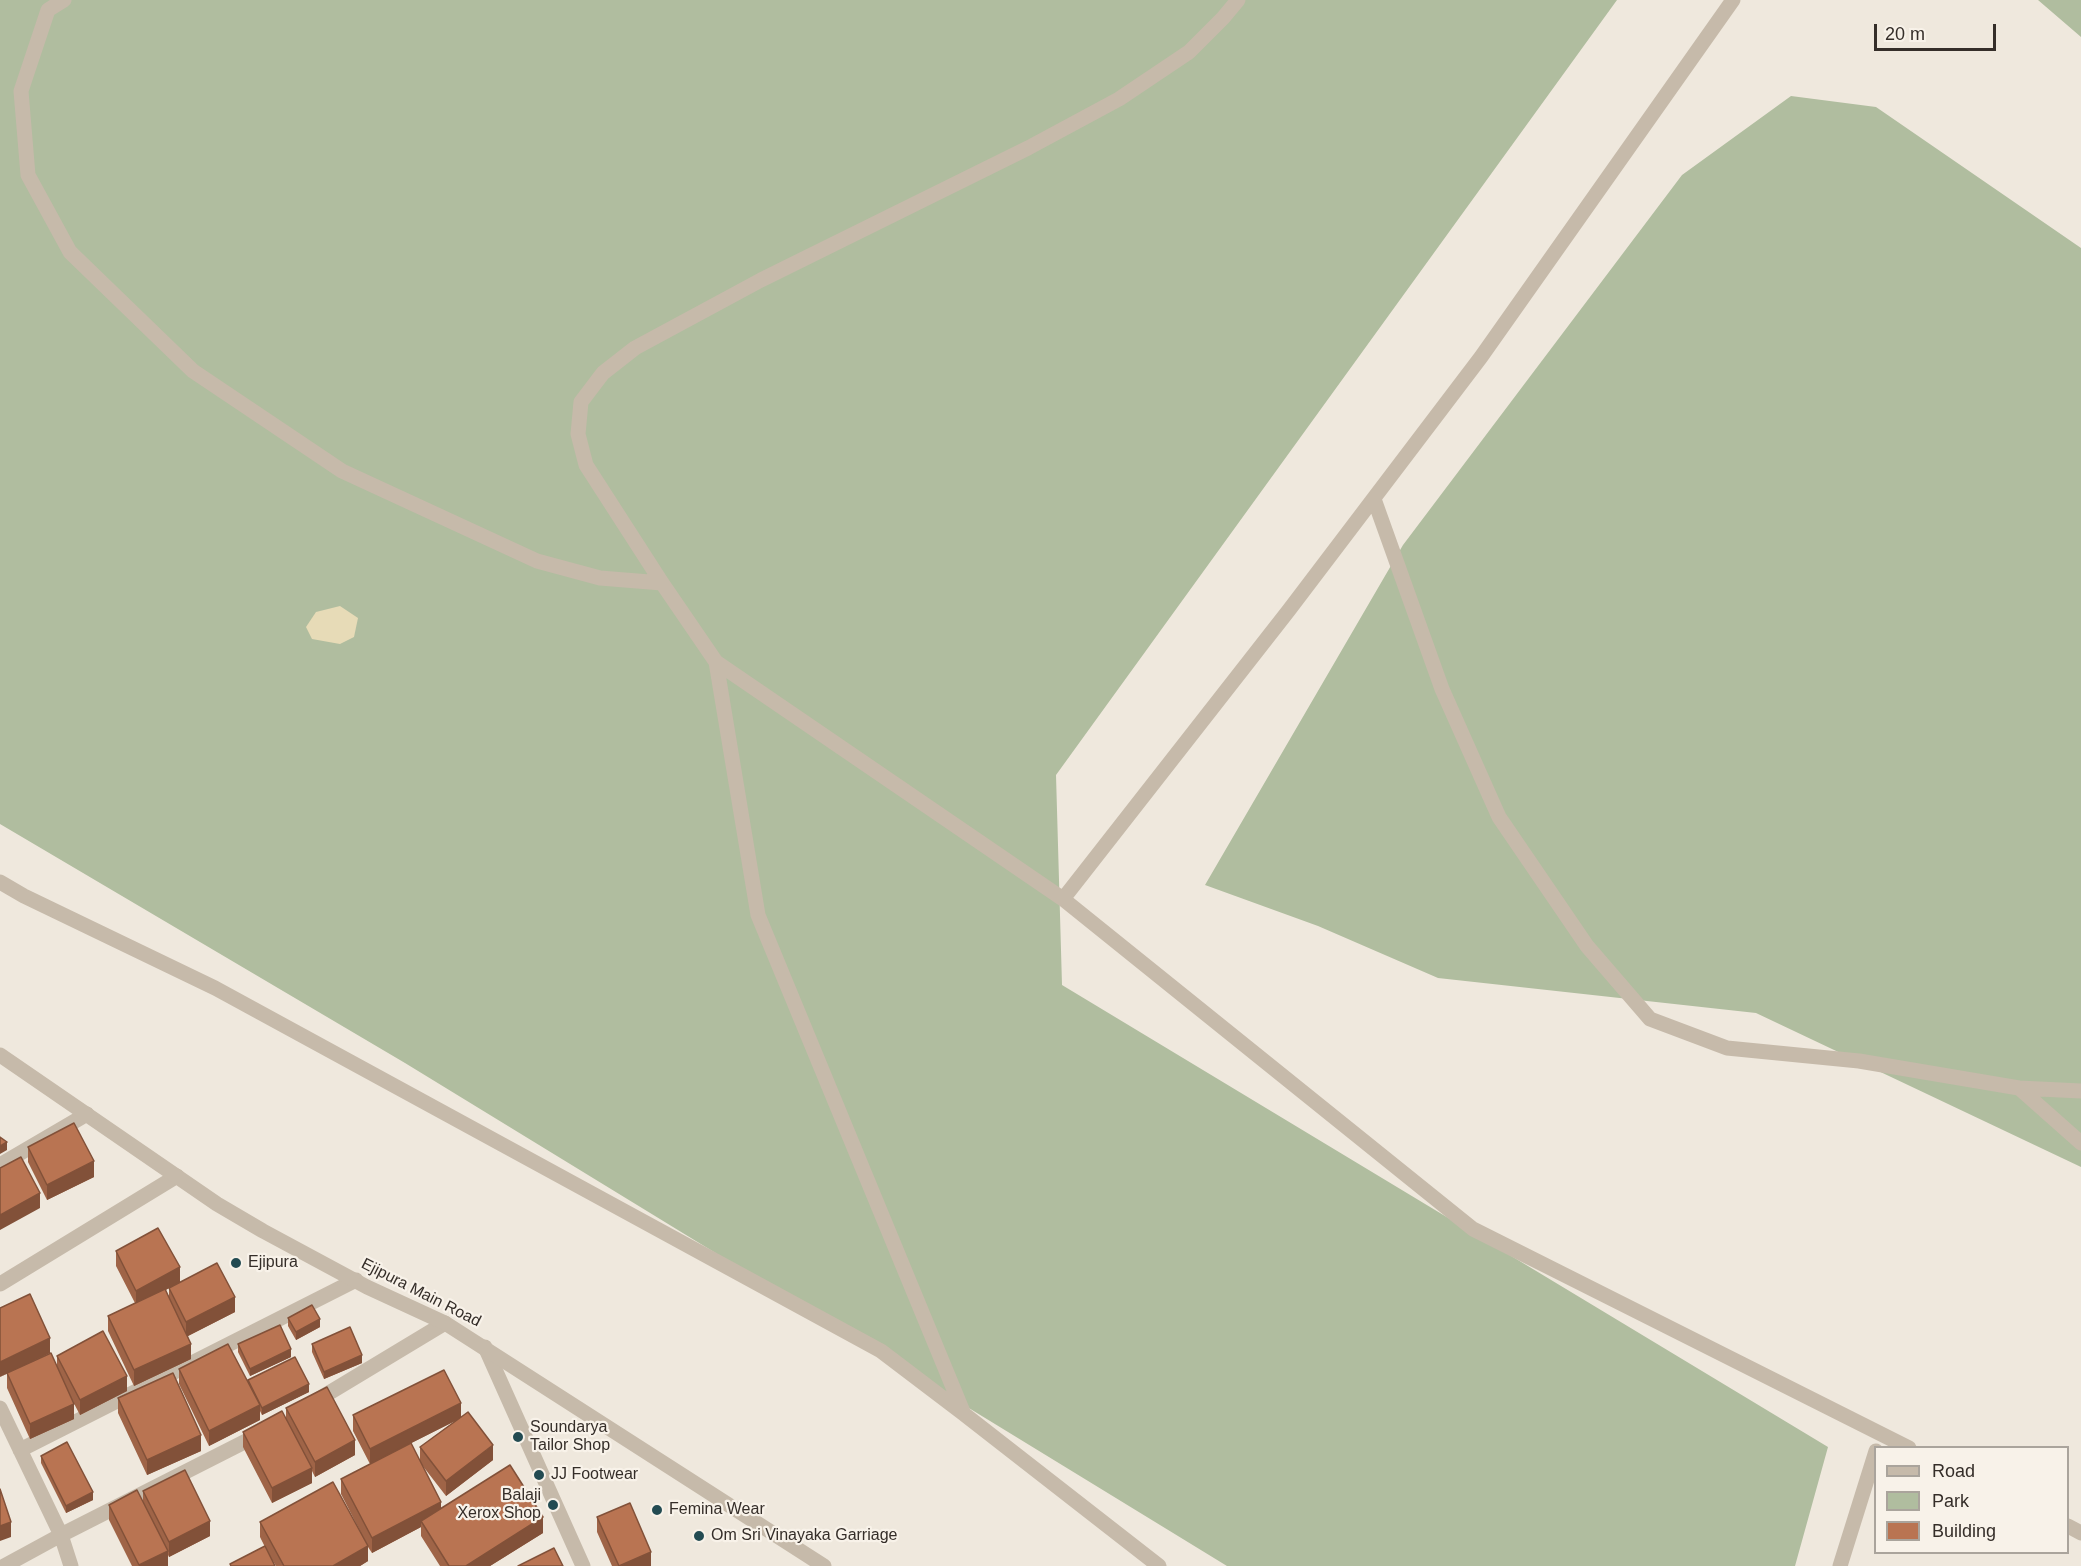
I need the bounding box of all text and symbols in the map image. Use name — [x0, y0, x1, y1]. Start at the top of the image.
scale bar — [1877, 12, 1998, 50]
text: 20 m — [1885, 24, 1925, 44]
place label: Ejipura — [248, 1253, 298, 1273]
street label: Ejipura Main Road — [358, 1255, 484, 1331]
marker: Ejipura — [229, 1256, 243, 1270]
place label: Soundarya Tailor Shop — [530, 1418, 610, 1456]
marker: Soundarya Tailor Shop — [511, 1430, 525, 1444]
legend — [1874, 1446, 2069, 1554]
text: Road — [1932, 1461, 1975, 1481]
place label: JJ Footwear — [551, 1465, 638, 1485]
marker: JJ Footwear — [532, 1468, 546, 1482]
place label: Balaji Xerox Shop — [457, 1486, 541, 1524]
text: Park — [1932, 1491, 1969, 1511]
marker: Balaji Xerox Shop — [546, 1498, 560, 1512]
place label: Femina Wear — [669, 1500, 765, 1520]
marker: Femina Wear — [650, 1503, 664, 1517]
text: Building — [1932, 1521, 1996, 1541]
place label: Om Sri Vinayaka Garriage — [711, 1526, 897, 1546]
marker: Om Sri Vinayaka Garriage — [692, 1529, 706, 1543]

